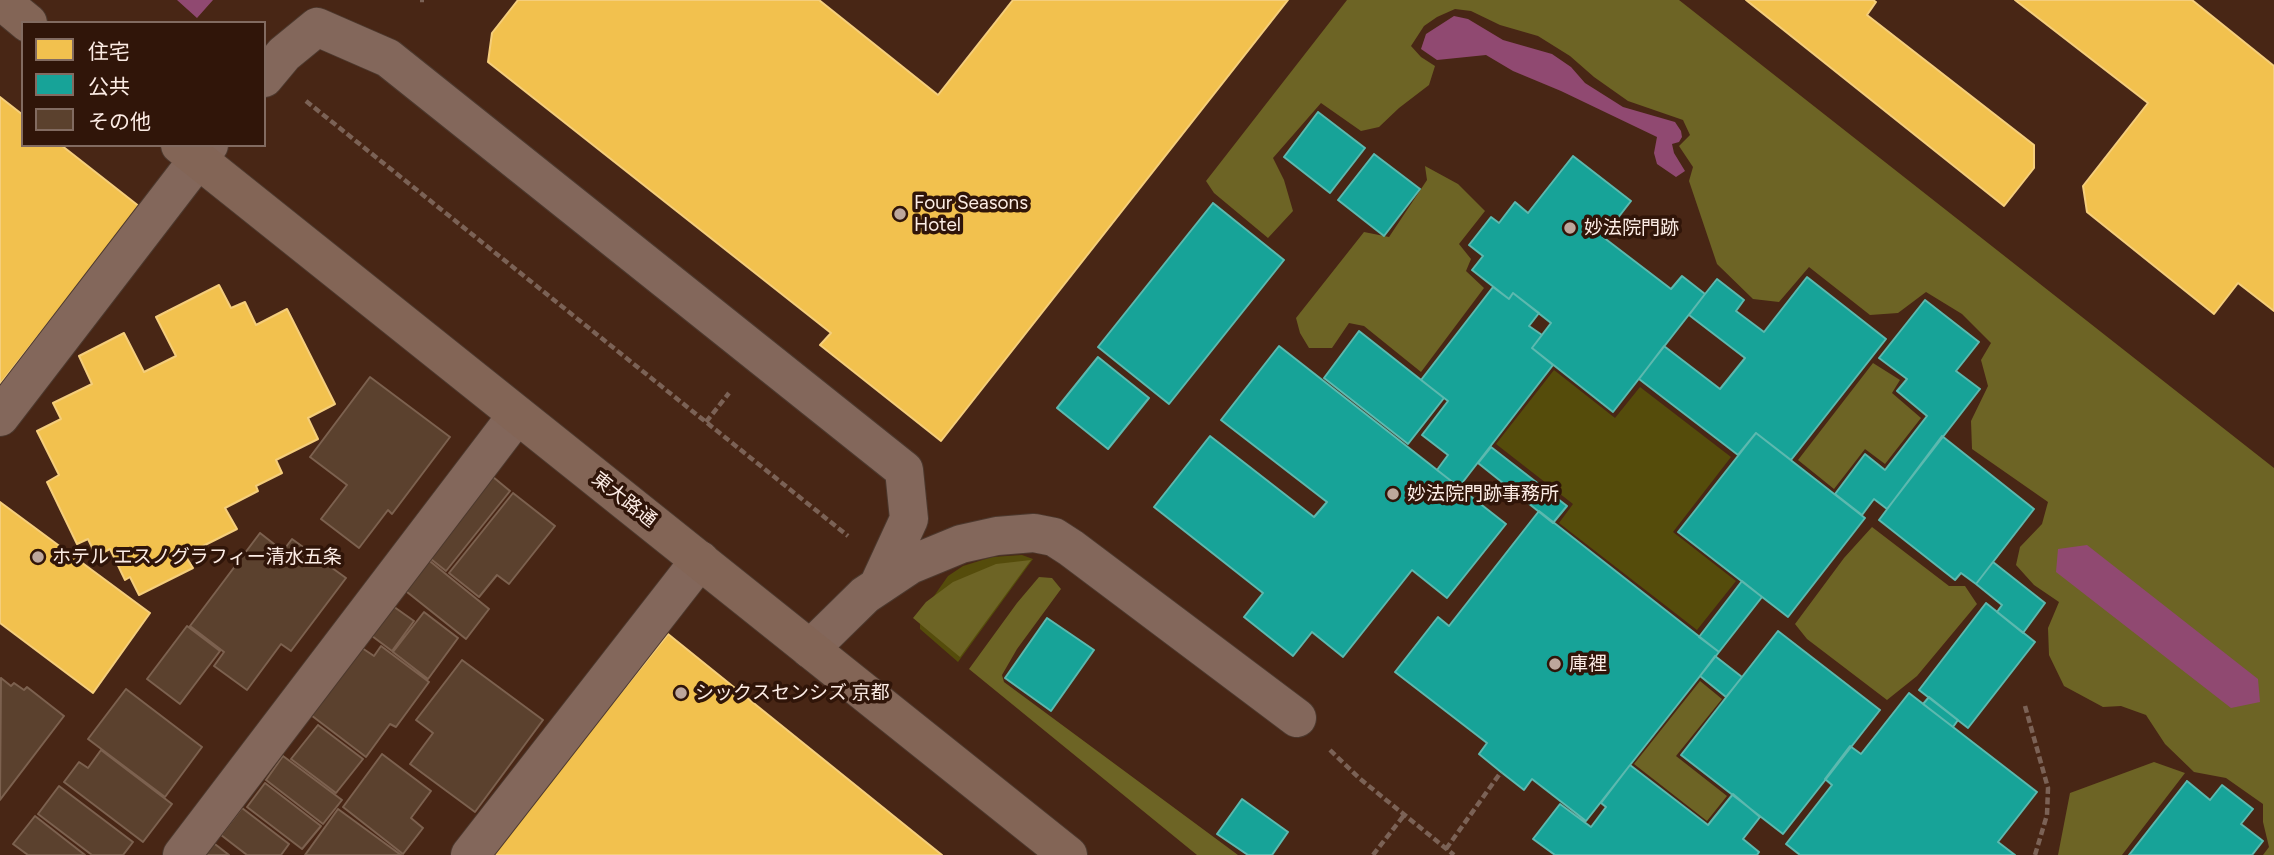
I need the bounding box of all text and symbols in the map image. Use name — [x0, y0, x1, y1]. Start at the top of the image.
legend — [21, 21, 266, 147]
text: 住宅 — [88, 39, 130, 64]
text: 公共 — [88, 74, 130, 99]
text: その他 — [88, 109, 151, 134]
place label: Four Seasons Hotel — [914, 192, 1028, 236]
marker: Four Seasons Hotel — [892, 206, 908, 222]
place label: 妙法院門跡 — [1584, 217, 1679, 239]
marker: 妙法院門跡 — [1562, 220, 1578, 236]
street label: 東大路通 — [587, 468, 661, 532]
place label: 妙法院門跡事務所 — [1407, 483, 1559, 505]
marker: 妙法院門跡事務所 — [1385, 486, 1401, 502]
place label: ホテル エスノグラフィー清水五条 — [52, 546, 342, 568]
marker: ホテル エスノグラフィー清水五条 — [30, 549, 46, 565]
place label: 庫裡 — [1569, 653, 1607, 675]
marker: 庫裡 — [1547, 656, 1563, 672]
place label: シックスセンシズ 京都 — [695, 682, 890, 704]
marker: シックスセンシズ 京都 — [673, 685, 689, 701]

